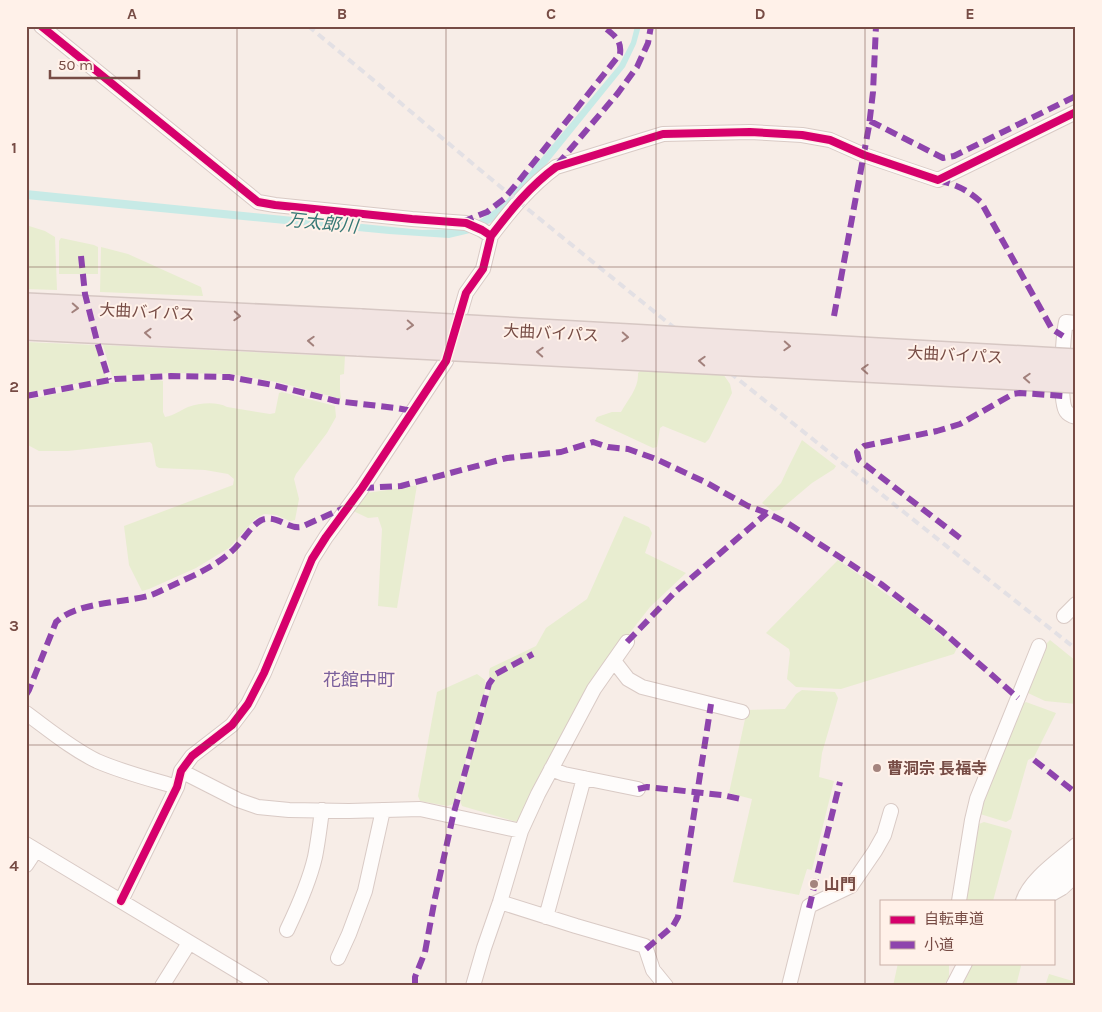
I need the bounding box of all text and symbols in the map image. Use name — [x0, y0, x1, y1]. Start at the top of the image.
text: A — [127, 4, 137, 23]
text: B — [337, 4, 347, 23]
text: C — [546, 4, 556, 23]
text: D — [755, 4, 766, 23]
text: E — [965, 4, 975, 23]
scale bar — [50, 48, 139, 80]
text: 50 m — [58, 56, 93, 74]
text: 1 — [11, 138, 17, 157]
water label: 万太郎川 — [285, 208, 361, 238]
street label: 大曲バイパス — [99, 300, 195, 324]
one-way arrow — [71, 303, 79, 314]
one-way arrow — [234, 311, 242, 322]
one-way arrow — [406, 320, 414, 331]
street label: 大曲バイパス — [503, 321, 599, 345]
one-way arrow — [144, 328, 152, 338]
one-way arrow — [621, 331, 629, 342]
one-way arrow — [306, 335, 314, 346]
one-way arrow — [783, 340, 791, 351]
street label: 大曲バイパス — [907, 343, 1003, 367]
one-way arrow — [536, 347, 544, 358]
one-way arrow — [698, 355, 706, 366]
one-way arrow — [861, 364, 869, 375]
one-way arrow — [1023, 372, 1031, 383]
text: 2 — [9, 377, 19, 396]
text: 3 — [9, 616, 19, 635]
district label: 花館中町 — [323, 669, 395, 691]
place label: 曹洞宗 長福寺 — [887, 759, 987, 778]
marker: 曹洞宗 長福寺 — [871, 762, 883, 774]
text: 4 — [9, 856, 19, 875]
place label: 山門 — [824, 875, 856, 894]
marker: 山門 — [808, 878, 820, 890]
legend — [880, 900, 1054, 964]
text: 自転車道 — [924, 910, 984, 928]
text: 小道 — [924, 936, 954, 954]

